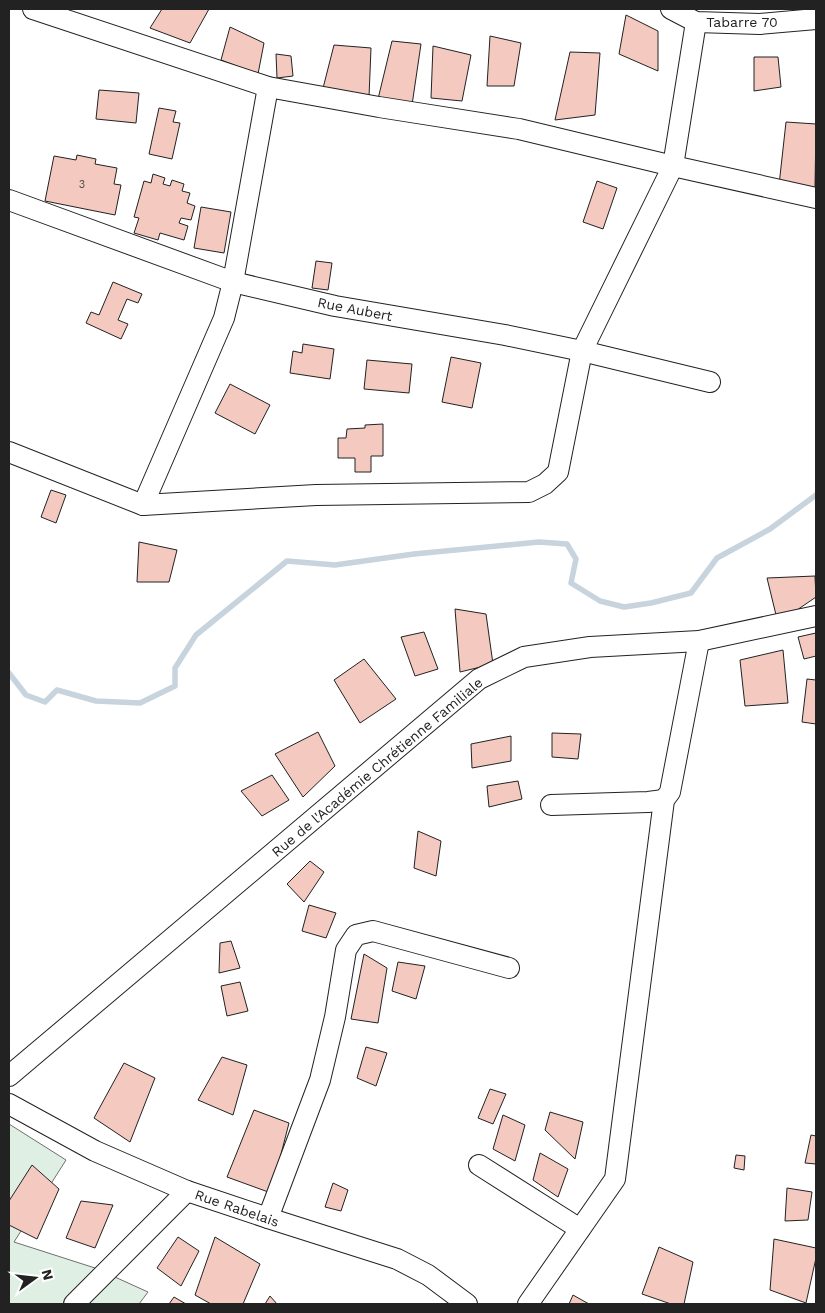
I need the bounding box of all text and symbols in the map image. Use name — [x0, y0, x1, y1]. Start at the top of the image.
street label: Tabarre 70 — [706, 14, 778, 30]
house number: 3 — [79, 178, 85, 191]
street label: Rue Aubert — [316, 294, 394, 324]
street label: Rue de l'Académie Chrétienne Familiale — [268, 674, 486, 860]
street label: Rue Rabelais — [193, 1186, 281, 1230]
north arrow — [10, 1253, 60, 1303]
text: N — [38, 1268, 57, 1282]

